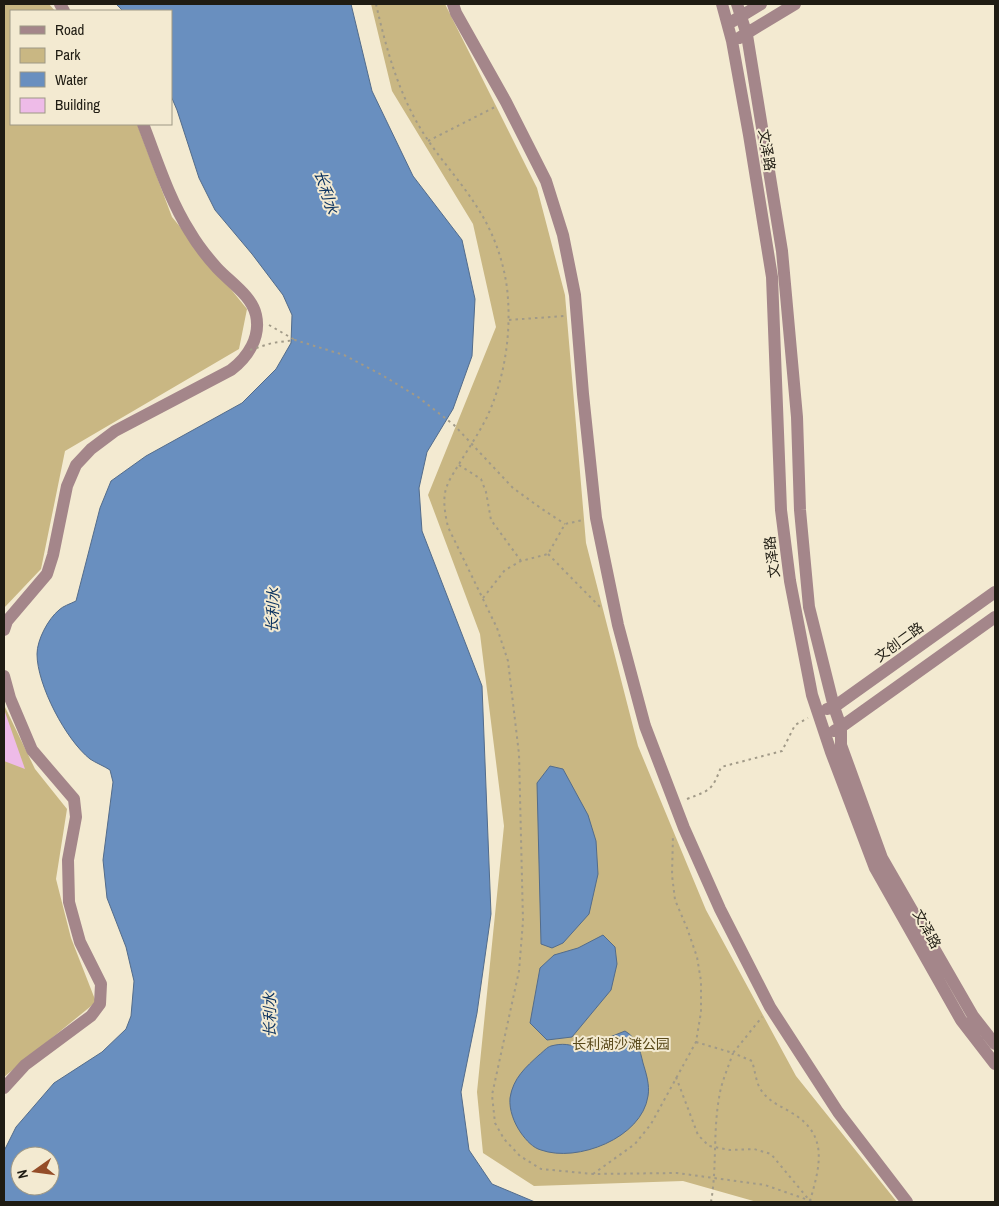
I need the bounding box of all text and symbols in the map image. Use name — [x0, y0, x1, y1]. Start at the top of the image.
legend — [10, 10, 172, 125]
text: Road — [55, 19, 84, 40]
text: Park — [55, 44, 81, 65]
text: Water — [55, 69, 87, 90]
text: Building — [55, 94, 100, 115]
street label: 文泽路 — [755, 128, 779, 172]
water label: 长利水 — [310, 167, 344, 217]
street label: 文泽路 — [761, 535, 783, 579]
water label: 长利水 — [261, 586, 284, 633]
street label: 文创二路 — [871, 618, 927, 666]
street label: 文泽路 — [909, 906, 945, 952]
water label: 长利水 — [259, 992, 280, 1038]
park label: 长利湖沙滩公园 — [572, 1035, 670, 1053]
north arrow — [10, 1146, 60, 1196]
text: N — [13, 1168, 32, 1180]

